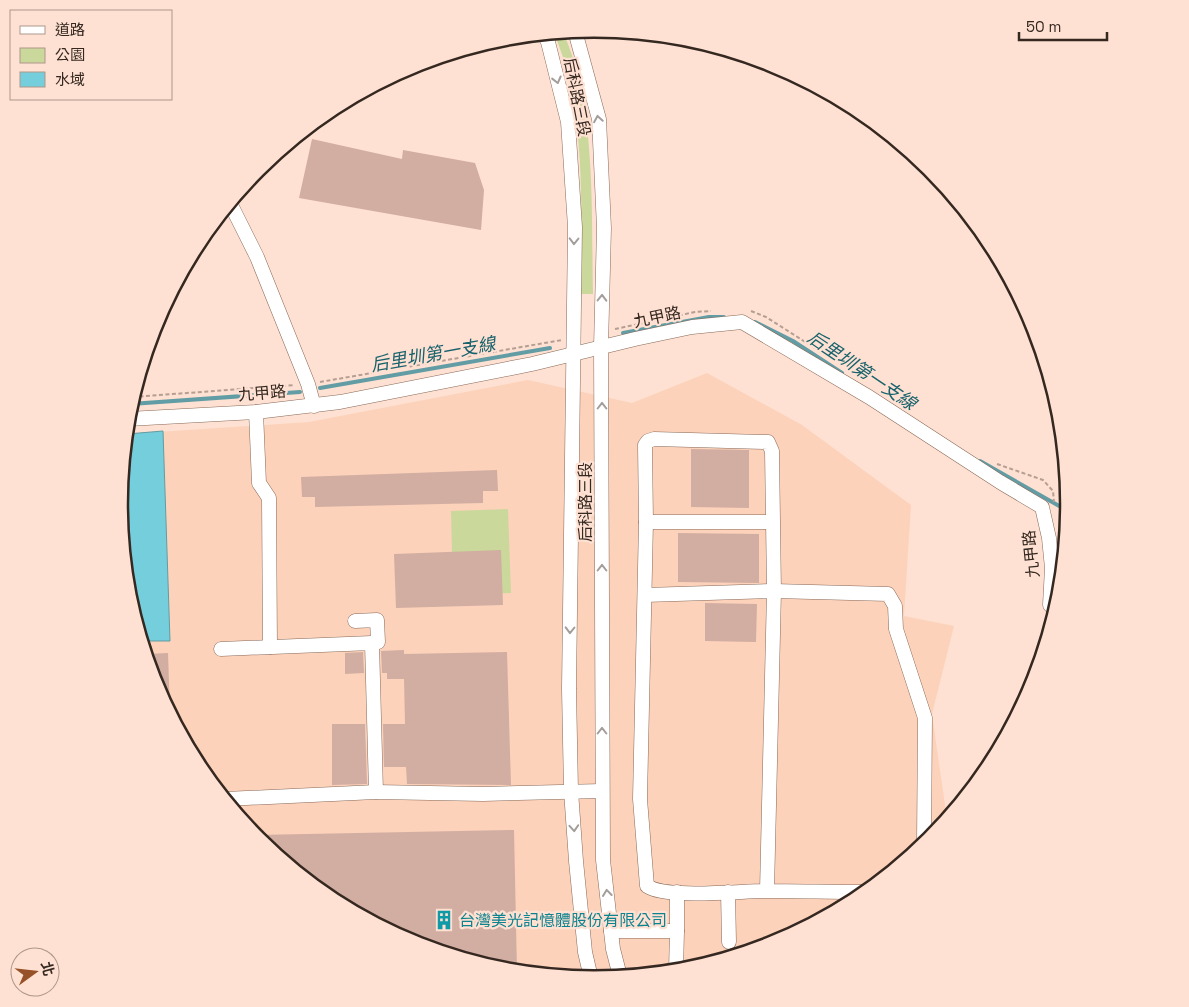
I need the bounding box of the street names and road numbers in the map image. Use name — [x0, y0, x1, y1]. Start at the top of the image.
street label: 后科路三段 — [559, 56, 595, 138]
street label: 九甲路 — [631, 302, 683, 332]
street label: 九甲路 — [237, 380, 287, 406]
street label: 后科路三段 — [575, 462, 596, 542]
street label: 九甲路 — [1018, 529, 1044, 579]

